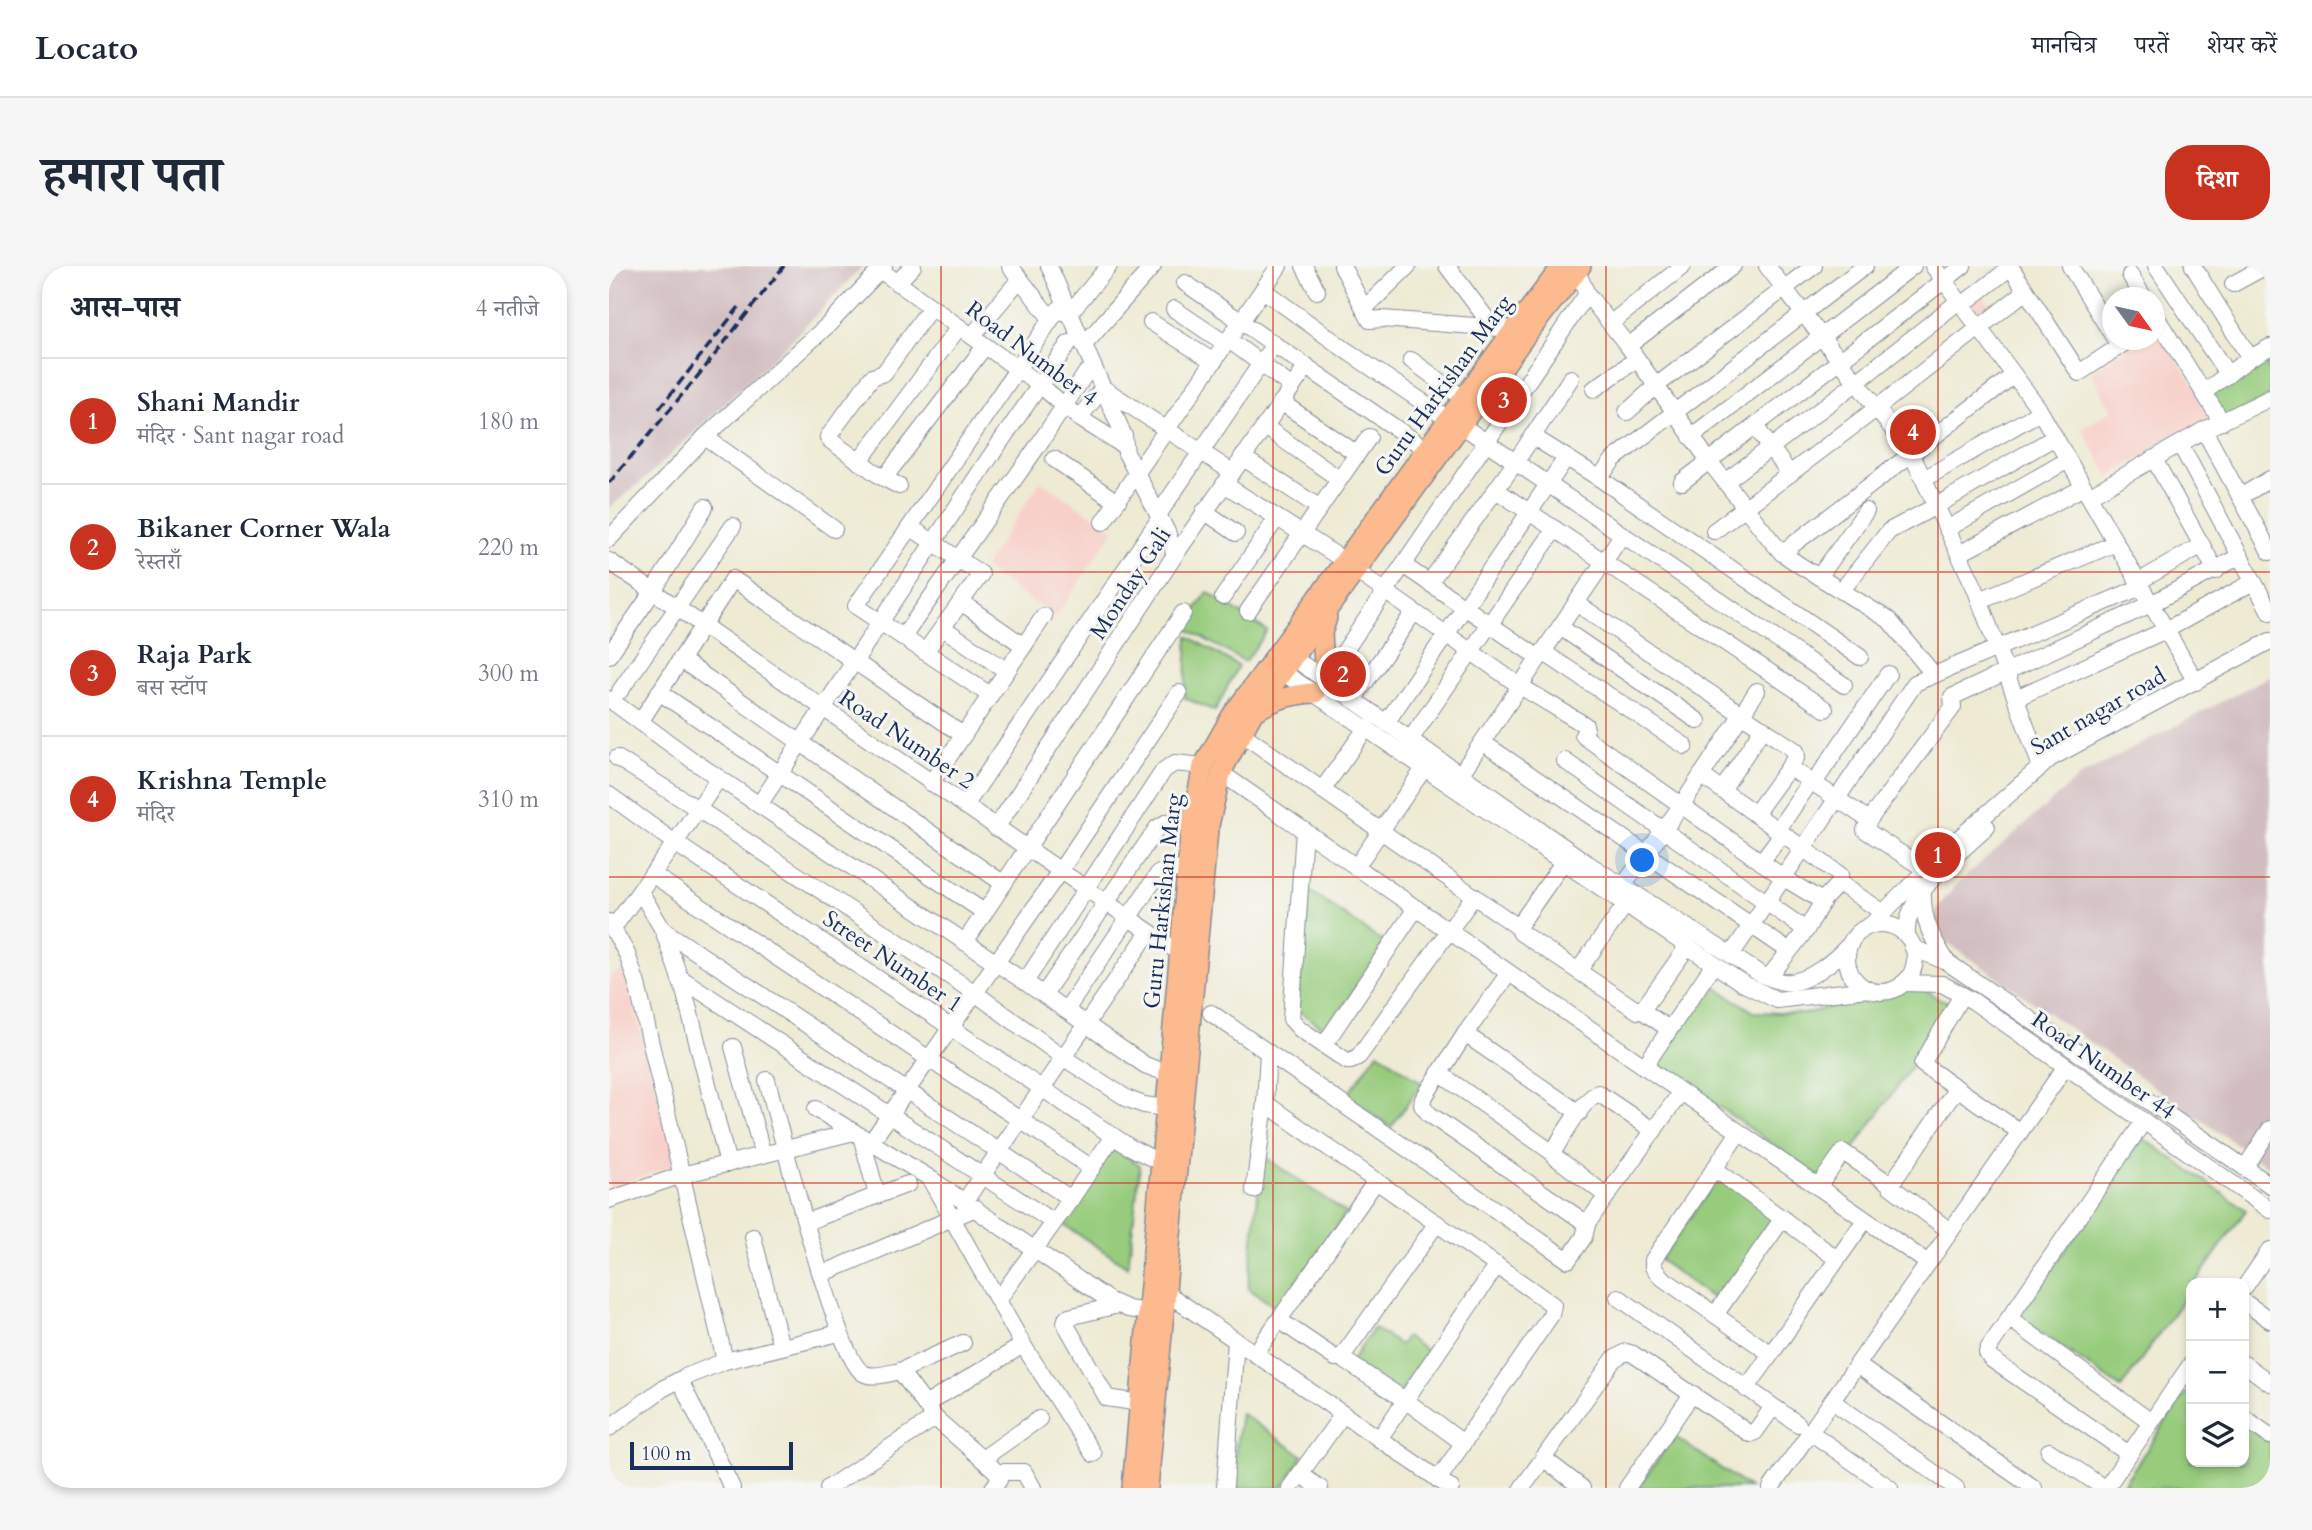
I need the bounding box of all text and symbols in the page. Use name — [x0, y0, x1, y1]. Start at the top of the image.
text: Locato — [35, 26, 138, 71]
text: मानचित्र — [2032, 29, 2097, 62]
text: परतें — [2135, 29, 2169, 62]
text: शेयर करें — [2207, 29, 2277, 62]
text: हमारा पता — [42, 142, 222, 209]
button: दिशा — [2165, 145, 2270, 220]
text: आस-पास — [70, 287, 180, 328]
north arrow — [2102, 287, 2165, 350]
street label: Guru Harkishan Marg — [1367, 288, 1520, 482]
text: 4 नतीजे — [476, 293, 539, 324]
street label: Road Number 4 — [959, 294, 1104, 413]
pin: 3 — [1481, 374, 1527, 426]
text: Shani Mandir — [137, 385, 300, 420]
text: 1 — [87, 406, 99, 437]
text: 180 m — [478, 406, 539, 437]
pin: 4 — [1890, 406, 1936, 458]
text: मंदिर · Sant nagar road — [137, 420, 344, 451]
text: Bikaner Corner Wala — [137, 511, 391, 546]
street label: Monday Gali — [1083, 521, 1178, 645]
text: 2 — [87, 532, 99, 563]
text: 220 m — [478, 532, 539, 563]
text: रेस्तराँ — [137, 546, 181, 577]
text: Raja Park — [137, 637, 252, 672]
pin: 2 — [1320, 648, 1366, 700]
text: 3 — [87, 658, 99, 689]
text: 300 m — [478, 658, 539, 689]
street label: Sant nagar road — [2025, 660, 2172, 763]
text: बस स्टॉप — [137, 672, 207, 703]
street label: Road Number 2 — [833, 683, 981, 796]
text: Krishna Temple — [137, 763, 327, 798]
text: 4 — [87, 784, 99, 815]
text: 310 m — [478, 784, 539, 815]
street label: Guru Harkishan Marg — [1136, 792, 1189, 1010]
text: मंदिर — [137, 798, 175, 829]
pin: 1 — [1915, 829, 1961, 881]
your location — [1625, 843, 1659, 877]
street label: Street Number 1 — [817, 903, 969, 1020]
street label: Road Number 44 — [2025, 1004, 2182, 1127]
map controls — [2186, 1278, 2249, 1467]
button: + — [2186, 1278, 2249, 1341]
button: − — [2186, 1341, 2249, 1404]
button: layers — [2186, 1404, 2249, 1467]
scale bar — [630, 1439, 793, 1471]
text: 100 m — [641, 1441, 691, 1467]

